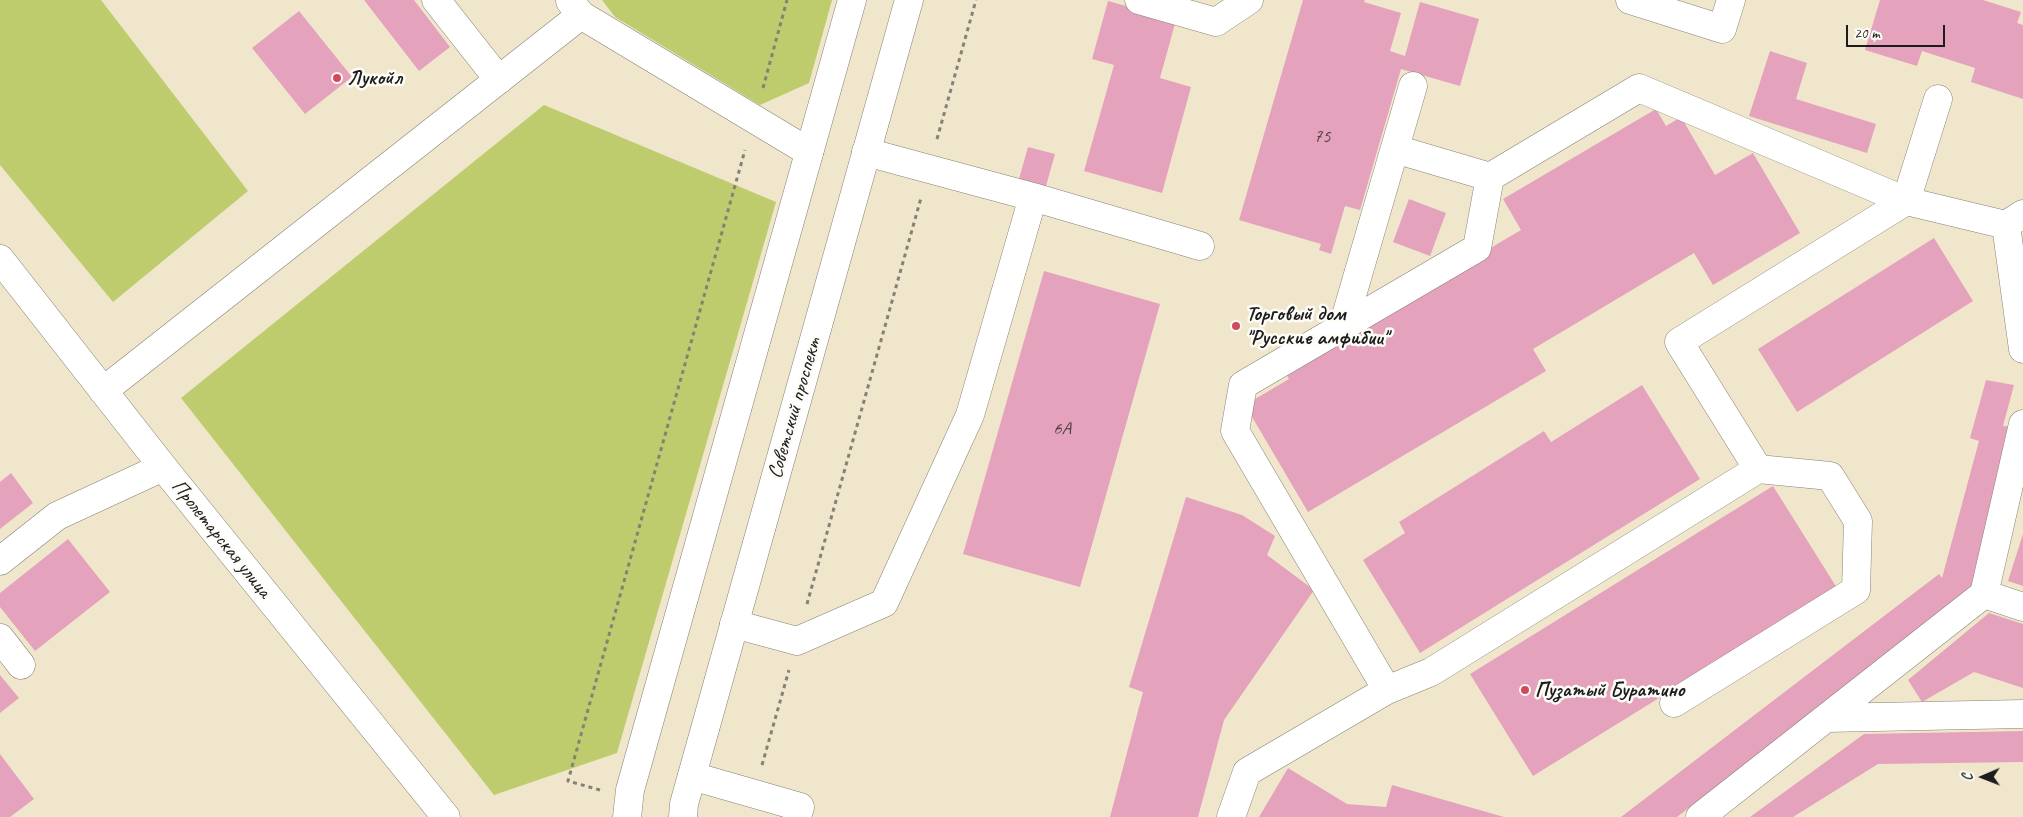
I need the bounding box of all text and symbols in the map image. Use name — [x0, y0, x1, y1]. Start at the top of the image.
scale bar — [1848, 15, 1947, 47]
text: 20 m — [1854, 24, 1880, 43]
place label: Лукойл — [347, 65, 402, 91]
marker: Лукойл — [331, 72, 343, 84]
house number: 75 — [1313, 126, 1331, 148]
place label: Торговый дом "Русские амфибии" — [1246, 301, 1388, 351]
marker: Торговый дом "Русские амфибии" — [1230, 320, 1242, 332]
street label: Советский проспект — [763, 334, 827, 482]
house number: 6А — [1053, 418, 1071, 440]
street label: Пролетарская улица — [166, 475, 276, 603]
place label: Пузатый Буратино — [1535, 677, 1684, 703]
marker: Пузатый Буратино — [1519, 684, 1531, 696]
north arrow — [1958, 752, 2008, 802]
text: С — [1959, 774, 1976, 781]

